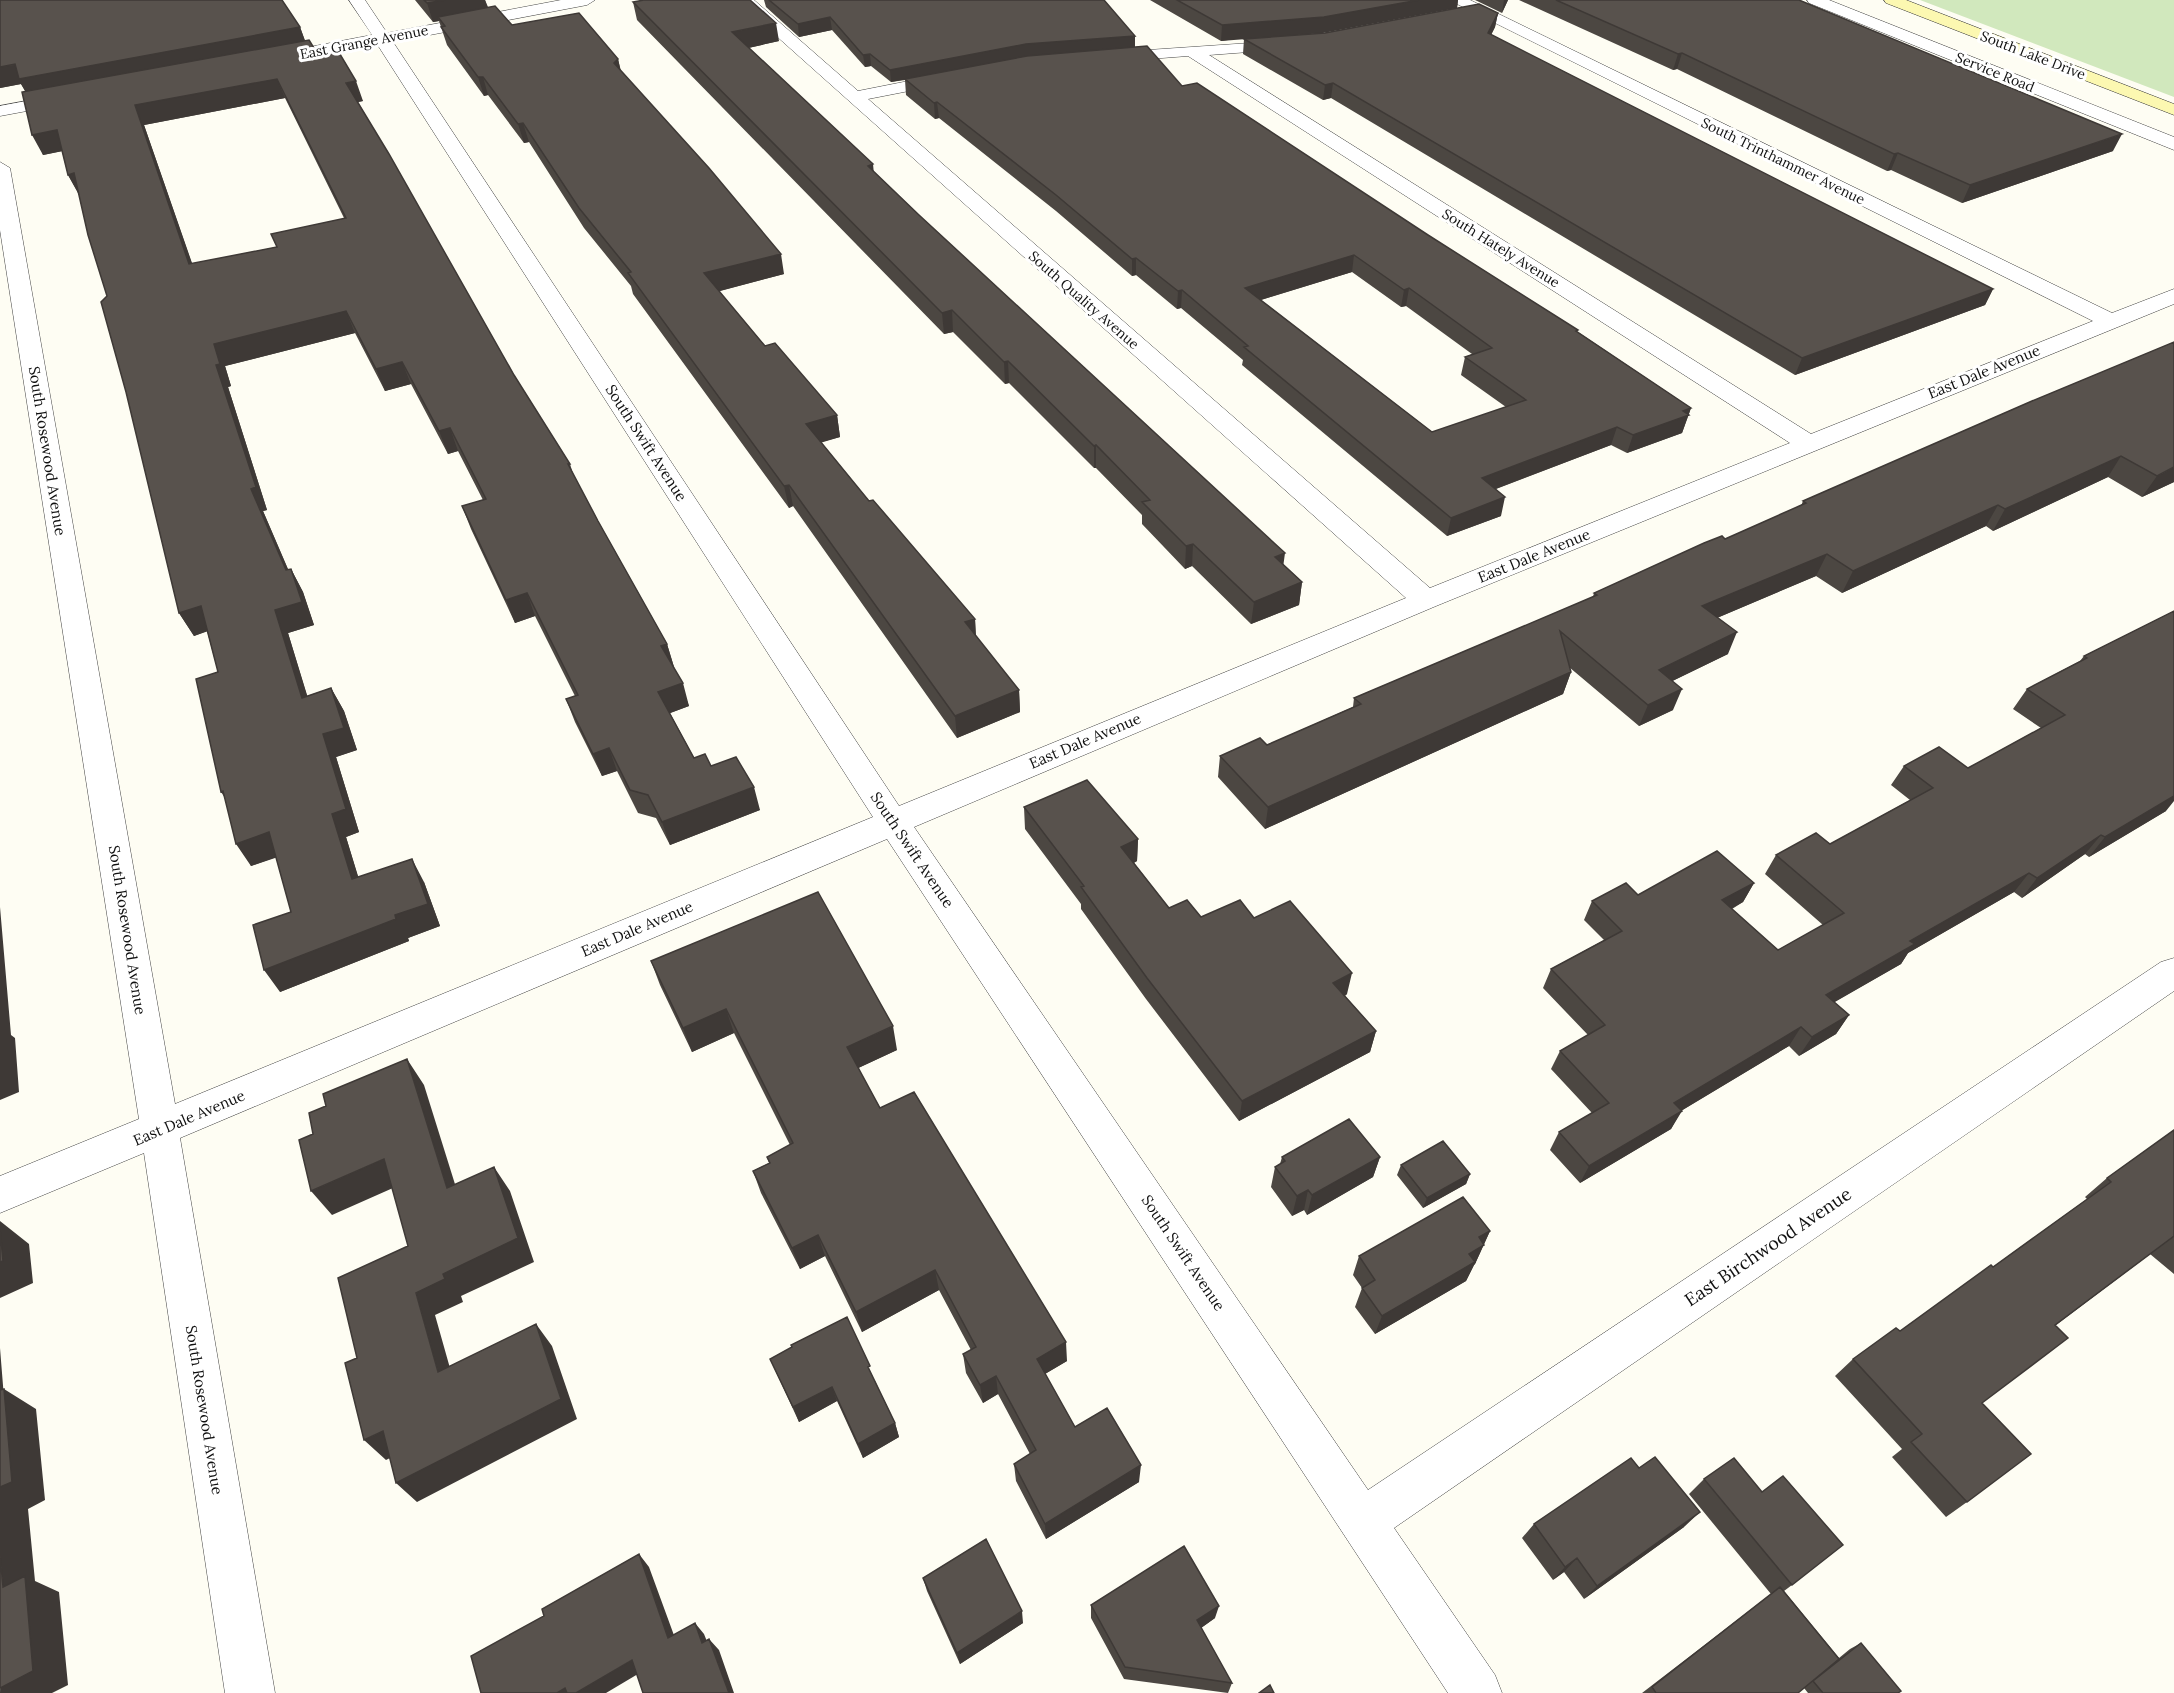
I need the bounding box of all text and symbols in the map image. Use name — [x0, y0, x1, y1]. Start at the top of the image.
street label: East Grange Avenue — [298, 21, 430, 63]
street label: South Lake Drive — [1978, 27, 2089, 83]
street label: Service Road — [1953, 48, 2037, 96]
street label: South Trinthammer Avenue — [1698, 113, 1868, 209]
street label: South Hately Avenue — [1439, 205, 1563, 292]
street label: South Quality Avenue — [1025, 247, 1143, 353]
street label: East Dale Avenue — [1925, 340, 2043, 403]
street label: South Rosewood Avenue — [25, 365, 70, 537]
street label: South Swift Avenue — [602, 381, 691, 505]
street label: East Dale Avenue — [1475, 524, 1593, 587]
street label: East Dale Avenue — [1026, 708, 1144, 773]
street label: South Swift Avenue — [867, 788, 958, 911]
street label: South Rosewood Avenue — [105, 844, 150, 1016]
street label: East Dale Avenue — [578, 896, 696, 961]
street label: East Dale Avenue — [130, 1085, 248, 1150]
street label: East Birchwood Avenue — [1680, 1182, 1856, 1311]
street label: South Swift Avenue — [1138, 1191, 1229, 1314]
street label: South Rosewood Avenue — [182, 1324, 227, 1496]

